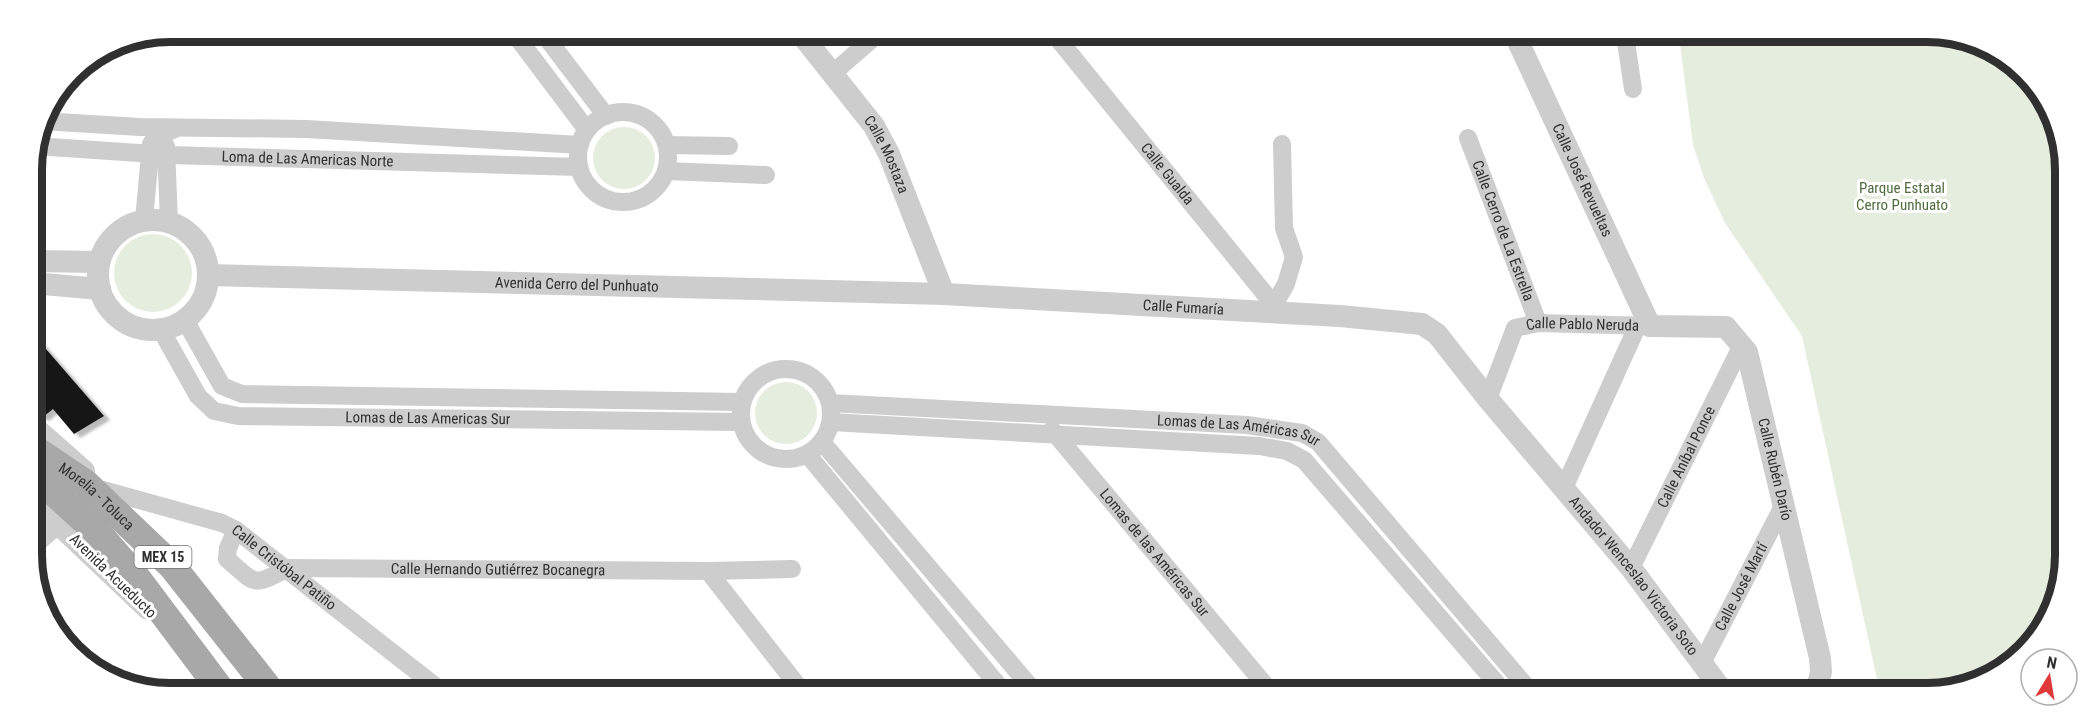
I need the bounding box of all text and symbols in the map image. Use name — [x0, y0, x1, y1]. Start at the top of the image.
street label: Calle Mostaza — [860, 112, 913, 196]
street label: Calle José Revueltas — [1548, 121, 1616, 240]
street label: Calle Gualda — [1137, 139, 1198, 208]
street label: Loma de Las Americas Norte — [221, 148, 394, 171]
street label: Calle Cerro de La Estrella — [1468, 158, 1538, 303]
park label: Parque Estatal Cerro Punhuato — [1856, 179, 1948, 214]
street label: Avenida Cerro del Punhuato — [495, 273, 659, 296]
street label: Calle Fumaría — [1142, 296, 1224, 319]
street label: Calle Pablo Neruda — [1524, 314, 1639, 335]
street label: Calle Aníbal Ponce — [1653, 403, 1719, 511]
street label: Lomas de Las Americas Sur — [345, 408, 511, 428]
street label: Lomas de Las Américas Sur — [1157, 411, 1324, 451]
street label: Calle Rubén Darío — [1754, 416, 1796, 522]
street label: Morelia - Toluca — [55, 459, 138, 534]
street label: Lomas de las Américas Sur — [1096, 485, 1214, 621]
street label: Andador Wenceslao Victoria Soto — [1565, 493, 1702, 659]
street label: Calle Cristóbal Patiño — [228, 521, 340, 614]
street label: Avenida Acueducto — [66, 530, 160, 622]
street label: Calle José Martí — [1711, 538, 1772, 634]
road number: MEX 15 — [134, 546, 192, 568]
street label: Calle Hernando Gutiérrez Bocanegra — [391, 560, 605, 579]
north arrow — [2019, 647, 2079, 707]
text: N — [2045, 653, 2058, 673]

